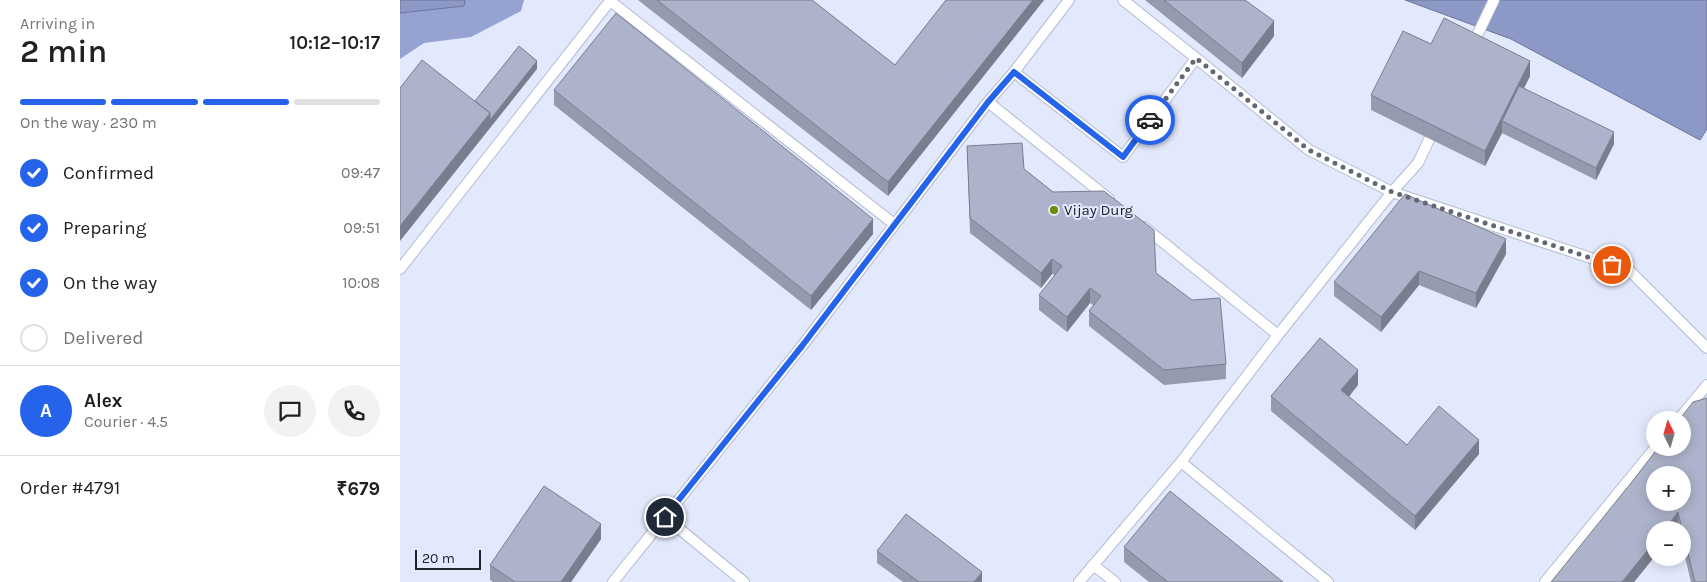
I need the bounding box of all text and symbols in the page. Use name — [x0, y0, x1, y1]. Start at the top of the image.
text: Arriving in — [20, 14, 95, 33]
text: 10:12–10:17 — [290, 32, 380, 54]
text: 2 min — [20, 33, 107, 70]
courier — [1125, 95, 1175, 145]
icon: car — [1136, 106, 1164, 134]
text: On the way · 230 m — [20, 113, 157, 132]
icon: check — [20, 159, 48, 187]
text: Confirmed — [63, 162, 154, 184]
text: 09:47 — [341, 163, 380, 182]
place label: Vijay Durg — [1064, 201, 1134, 219]
marker: Vijay Durg — [1048, 204, 1060, 216]
icon: check — [20, 214, 48, 242]
text: Preparing — [63, 217, 146, 239]
text: 09:51 — [343, 218, 380, 237]
pin — [1591, 244, 1633, 286]
icon: bag — [1598, 251, 1626, 279]
icon: check — [20, 269, 48, 297]
text: On the way — [63, 272, 157, 294]
text: 10:08 — [342, 273, 380, 292]
text: Delivered — [63, 327, 143, 349]
button: chat — [264, 385, 316, 437]
button: phone — [328, 385, 380, 437]
text: Alex — [84, 390, 122, 412]
text: A — [40, 400, 52, 422]
north arrow — [1646, 411, 1691, 456]
map controls — [1646, 411, 1691, 566]
text: Courier · 4.5 — [84, 412, 168, 431]
button: + — [1646, 466, 1691, 511]
text: Order #4791 — [20, 477, 120, 499]
text: ₹679 — [337, 478, 380, 500]
pin — [644, 496, 686, 538]
icon: home — [651, 503, 679, 531]
button: − — [1646, 521, 1691, 566]
scale bar — [415, 547, 481, 570]
text: 20 m — [422, 550, 455, 567]

